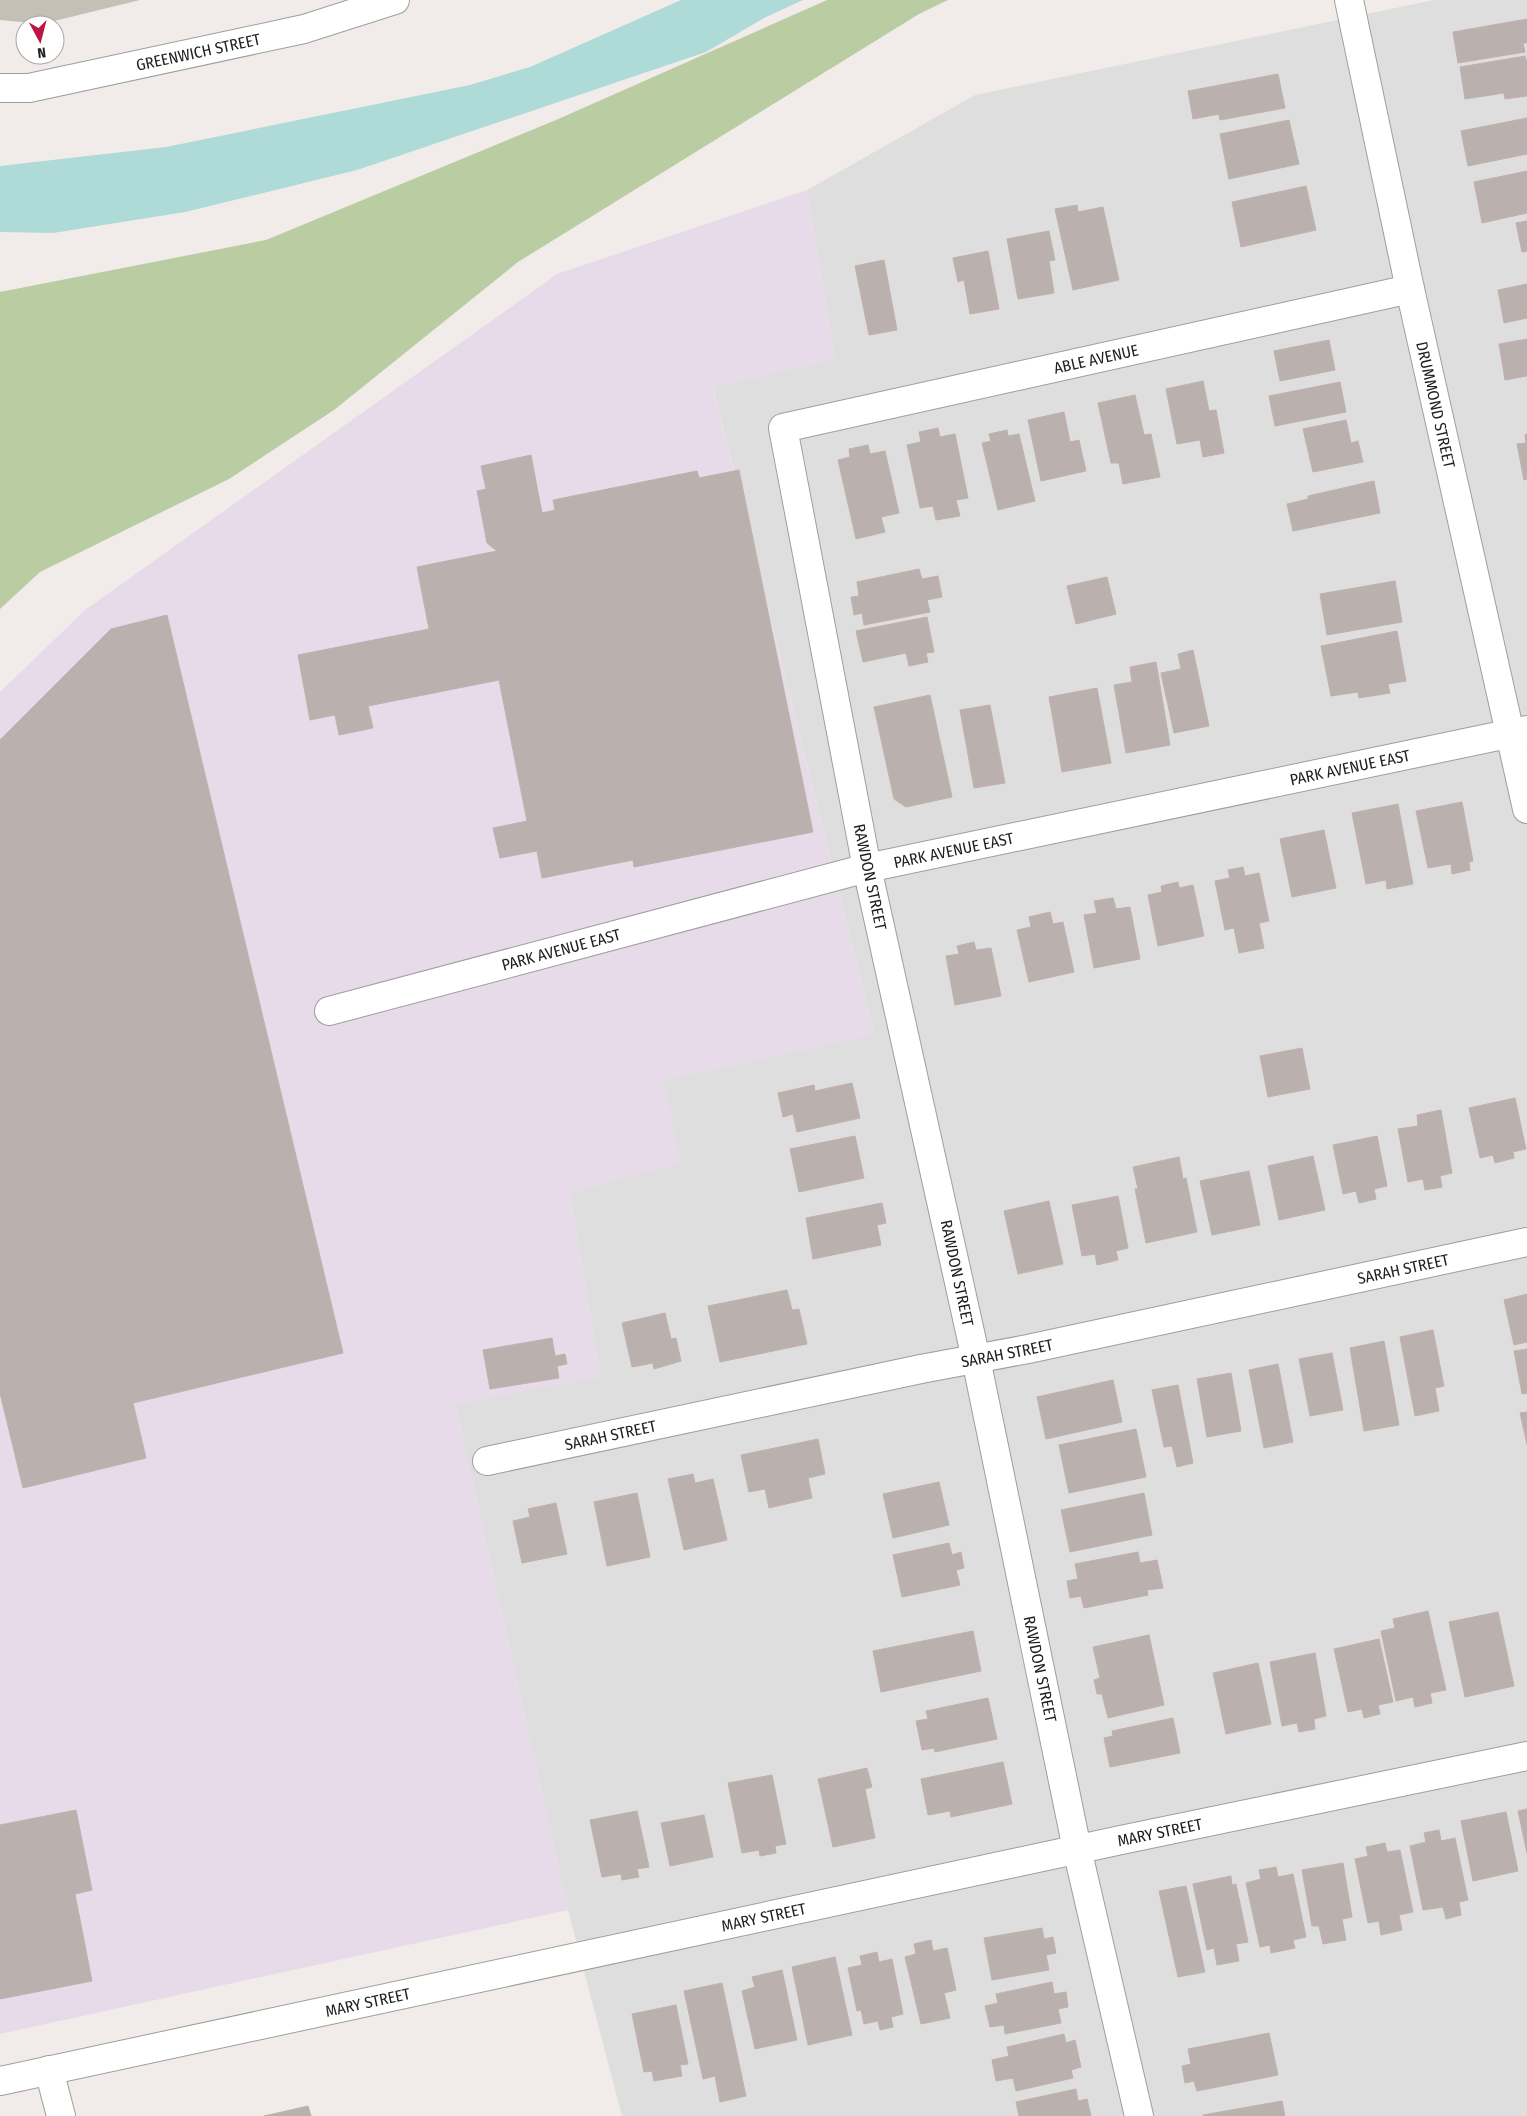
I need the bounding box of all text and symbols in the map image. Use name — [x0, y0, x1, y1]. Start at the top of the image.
north arrow — [15, 15, 65, 65]
street label: GREENWICH STREET — [134, 29, 263, 74]
text: N — [36, 43, 47, 61]
street label: ABLE AVENUE — [1052, 340, 1140, 377]
street label: DRUMMOND STREET — [1413, 340, 1460, 470]
street label: PARK AVENUE EAST — [1288, 745, 1412, 789]
street label: RAWDON STREET — [849, 822, 891, 932]
street label: PARK AVENUE EAST — [892, 828, 1016, 872]
street label: PARK AVENUE EAST — [500, 924, 623, 974]
street label: RAWDON STREET — [936, 1218, 978, 1328]
street label: SARAH STREET — [1355, 1249, 1451, 1288]
street label: SARAH STREET — [959, 1334, 1055, 1371]
street label: SARAH STREET — [563, 1416, 658, 1454]
street label: RAWDON STREET — [1019, 1614, 1061, 1724]
street label: MARY STREET — [1116, 1814, 1204, 1850]
street label: MARY STREET — [719, 1898, 808, 1935]
street label: MARY STREET — [324, 1984, 412, 2020]

